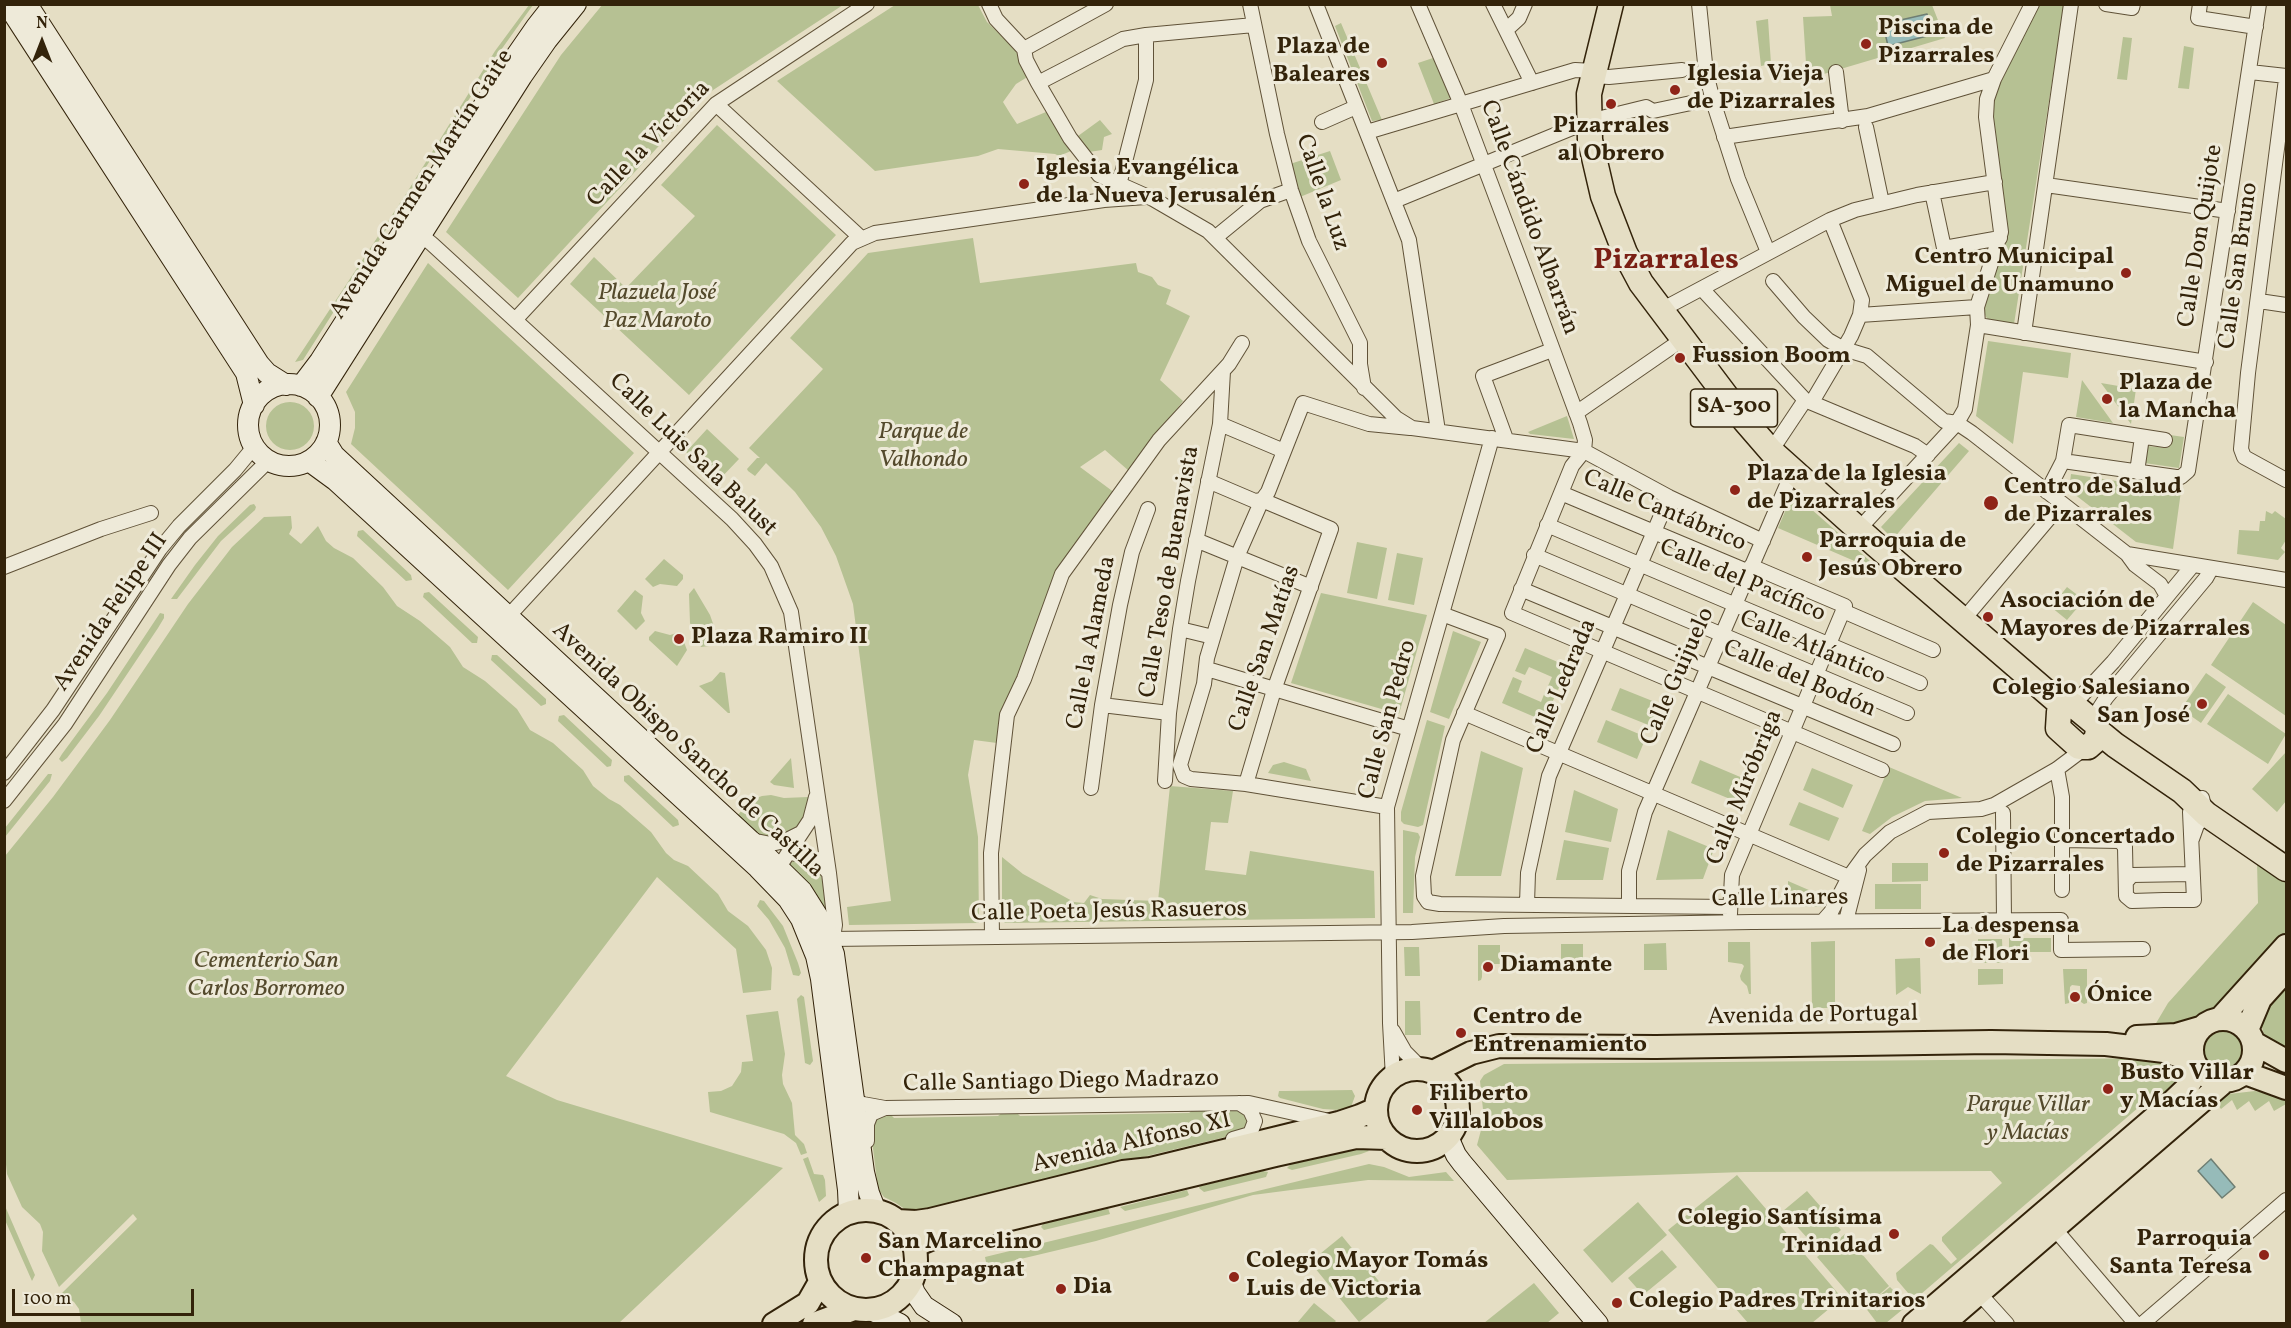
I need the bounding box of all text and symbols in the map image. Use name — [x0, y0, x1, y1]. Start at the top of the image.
north arrow — [12, 12, 72, 72]
text: N — [36, 13, 48, 35]
place label: Piscina de Pizarrales — [1878, 16, 1995, 72]
place label: Plaza de Baleares — [1273, 35, 1370, 91]
marker: Piscina de Pizarrales — [1859, 37, 1873, 51]
street label: Avenida Carmen Martín Gaite — [325, 45, 521, 325]
marker: Plaza de Baleares — [1375, 56, 1389, 70]
place label: Iglesia Vieja de Pizarrales — [1687, 62, 1835, 118]
street label: Calle la Victoria — [582, 75, 718, 215]
marker: Iglesia Vieja de Pizarrales — [1668, 83, 1682, 97]
street label: Calle Cándido Albarrán — [1472, 97, 1584, 339]
marker: Pizarrales al Obrero — [1604, 97, 1618, 111]
place label: Pizarrales al Obrero — [1553, 114, 1669, 170]
street label: Calle la Luz — [1288, 131, 1354, 255]
street label: Calle Don Quijote — [2173, 143, 2231, 329]
place label: Iglesia Evangélica de la Nueva Jerusalén — [1036, 156, 1276, 212]
marker: Iglesia Evangélica de la Nueva Jerusalén — [1017, 177, 1031, 191]
street label: Calle San Bruno — [2214, 181, 2266, 351]
district label: Pizarrales — [1593, 244, 1739, 280]
place label: Centro Municipal Miguel de Unamuno — [1886, 245, 2114, 301]
marker: Centro Municipal Miguel de Unamuno — [2119, 266, 2133, 280]
park label: Plazuela José Paz Maroto — [598, 281, 716, 337]
place label: Fussion Boom — [1692, 344, 1851, 372]
marker: Fussion Boom — [1673, 351, 1687, 365]
street label: Calle Luis Sala Balust — [602, 368, 782, 544]
place label: Plaza de la Mancha — [2119, 371, 2236, 427]
road number: SA-300 — [1690, 389, 1778, 427]
marker: Plaza de la Mancha — [2100, 392, 2114, 406]
park label: Parque de Valhondo — [878, 420, 968, 476]
street label: Calle Teso de Buenavista — [1135, 444, 1207, 700]
place label: Plaza de la Iglesia de Pizarrales — [1747, 462, 1947, 518]
street label: Calle Cantábrico — [1578, 465, 1750, 559]
place label: Centro de Salud de Pizarrales — [2004, 475, 2182, 531]
marker: Plaza de la Iglesia de Pizarrales — [1728, 483, 1742, 497]
marker: Centro de Salud de Pizarrales — [1982, 494, 2000, 512]
street label: Avenida Felipe III — [48, 528, 176, 698]
place label: Parroquia de Jesús Obrero — [1819, 529, 1966, 585]
street label: Calle del Pacífico — [1655, 534, 1829, 630]
marker: Parroquia de Jesús Obrero — [1800, 550, 1814, 564]
street label: Calle la Alameda — [1062, 554, 1124, 732]
street label: Calle San Matías — [1224, 562, 1308, 736]
place label: Asociación de Mayores de Pizarrales — [2000, 589, 2250, 645]
street label: Calle Guijuelo — [1636, 604, 1722, 750]
street label: Calle Atlántico — [1735, 605, 1889, 693]
marker: Asociación de Mayores de Pizarrales — [1981, 610, 1995, 624]
street label: Calle Ledrada — [1522, 615, 1604, 759]
street label: Avenida Obispo Sancho de Castilla — [545, 617, 829, 885]
place label: Plaza Ramiro II — [691, 625, 868, 653]
marker: Plaza Ramiro II — [672, 632, 686, 646]
street label: Calle del Bodón — [1718, 635, 1880, 725]
street label: Calle San Pedro — [1354, 637, 1424, 803]
place label: Colegio Salesiano San José — [1992, 676, 2190, 732]
marker: Colegio Salesiano San José — [2195, 697, 2209, 711]
street label: Calle Miróbriga — [1702, 706, 1790, 870]
place label: Colegio Concertado de Pizarrales — [1956, 825, 2175, 881]
marker: Colegio Concertado de Pizarrales — [1937, 846, 1951, 860]
street label: Calle Linares — [1711, 884, 1849, 916]
street label: Calle Poeta Jesús Rasueros — [971, 896, 1247, 930]
place label: La despensa de Flori — [1942, 914, 2079, 970]
marker: La despensa de Flori — [1923, 935, 1937, 949]
park label: Cementerio San Carlos Borromeo — [187, 949, 345, 1005]
place label: Diamante — [1500, 953, 1612, 981]
marker: Diamante — [1481, 960, 1495, 974]
place label: Ónice — [2087, 983, 2152, 1011]
marker: Ónice — [2068, 990, 2082, 1004]
street label: Avenida de Portugal — [1708, 1001, 1918, 1033]
place label: Centro de Entrenamiento — [1473, 1005, 1647, 1061]
marker: Centro de Entrenamiento — [1454, 1026, 1468, 1040]
place label: Busto Villar y Macías — [2120, 1061, 2254, 1117]
street label: Calle Santiago Diego Madrazo — [903, 1066, 1219, 1100]
place label: Filiberto Villalobos — [1429, 1082, 1544, 1138]
marker: Busto Villar y Macías — [2101, 1082, 2115, 1096]
park label: Parque Villar y Macías — [1966, 1093, 2090, 1149]
marker: Filiberto Villalobos — [1410, 1103, 1424, 1117]
street label: Avenida Alfonso XI — [1030, 1107, 1234, 1181]
place label: Colegio Santísima Trinidad — [1677, 1206, 1882, 1262]
marker: Colegio Santísima Trinidad — [1887, 1227, 1901, 1241]
place label: Parroquia Santa Teresa — [2109, 1227, 2252, 1283]
place label: San Marcelino Champagnat — [878, 1230, 1042, 1286]
marker: Parroquia Santa Teresa — [2257, 1248, 2271, 1262]
place label: Colegio Mayor Tomás Luis de Victoria — [1246, 1249, 1488, 1305]
marker: San Marcelino Champagnat — [859, 1251, 873, 1265]
marker: Colegio Mayor Tomás Luis de Victoria — [1227, 1270, 1241, 1284]
place label: Dia — [1073, 1275, 1112, 1303]
scale bar — [15, 1277, 196, 1315]
marker: Dia — [1054, 1282, 1068, 1296]
text: 100 m — [23, 1287, 72, 1312]
place label: Colegio Padres Trinitarios — [1629, 1289, 1926, 1317]
marker: Colegio Padres Trinitarios — [1610, 1296, 1624, 1310]

